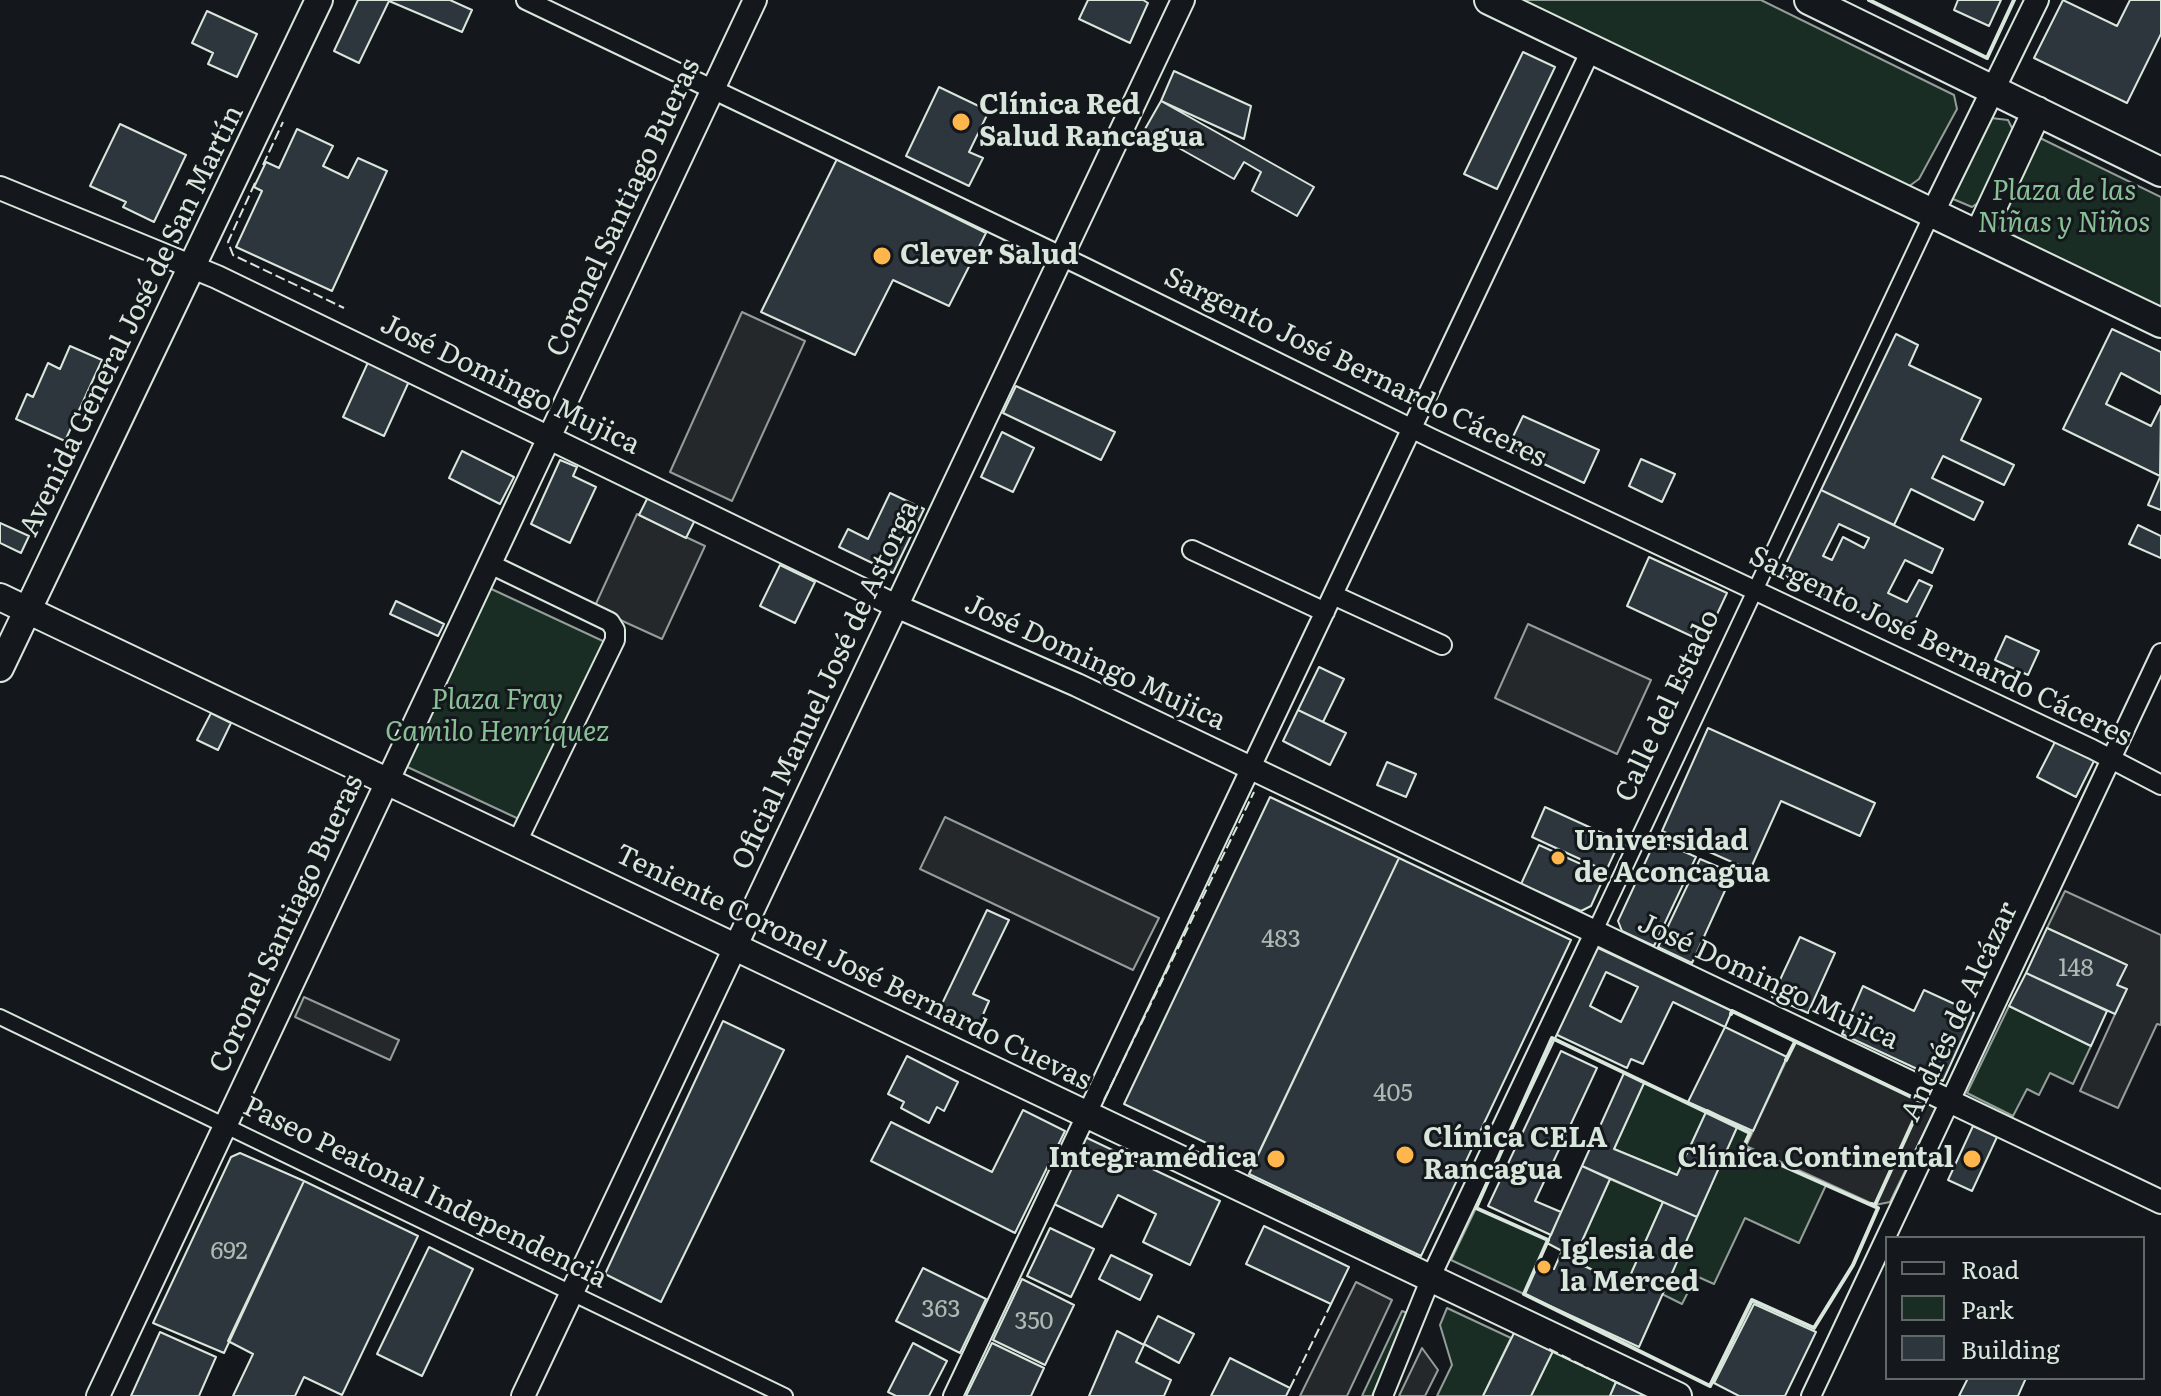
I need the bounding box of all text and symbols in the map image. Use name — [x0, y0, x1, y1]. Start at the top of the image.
street label: Coronel Santiago Bueras — [540, 54, 708, 362]
place label: Clínica Red Salud Rancagua — [979, 89, 1204, 155]
street label: Avenida General José de San Martín — [13, 100, 251, 542]
marker: Clínica Red Salud Rancagua — [950, 111, 972, 133]
park label: Plaza de las Niñas y Niños — [1978, 175, 2150, 241]
place label: Clever Salud — [900, 239, 1078, 273]
marker: Clever Salud — [871, 245, 893, 267]
street label: Sargento José Bernardo Cáceres — [1158, 261, 1552, 475]
street label: José Domingo Mujica — [375, 308, 645, 462]
street label: Oficial Manuel José de Astorga — [725, 495, 927, 875]
street label: Sargento José Bernardo Cáceres — [1743, 540, 2137, 754]
street label: José Domingo Mujica — [959, 588, 1231, 738]
street label: Calle del Estado — [1609, 604, 1727, 808]
park label: Plaza Fray Camilo Henríquez — [385, 684, 609, 750]
street label: Coronel Santiago Bueras — [203, 770, 371, 1078]
place label: Universidad de Aconcagua — [1574, 825, 1770, 891]
street label: Teniente Coronel José Bernardo Cuevas — [610, 838, 1096, 1098]
marker: Universidad de Aconcagua — [1549, 849, 1567, 867]
street label: Andrés de Alcázar — [1894, 897, 2026, 1127]
street label: José Domingo Mujica — [1632, 907, 1904, 1057]
house number: 483 — [1261, 926, 1301, 954]
house number: 148 — [2058, 955, 2094, 983]
house number: 405 — [1373, 1080, 1413, 1108]
street label: Paseo Peatonal Independencia — [237, 1090, 613, 1296]
place label: Clínica CELA Rancagua — [1423, 1122, 1607, 1188]
place label: Integramédica — [1048, 1142, 1258, 1176]
place label: Clínica Continental — [1677, 1142, 1954, 1176]
marker: Clínica CELA Rancagua — [1394, 1144, 1416, 1166]
marker: Integramédica — [1265, 1148, 1287, 1170]
marker: Clínica Continental — [1961, 1148, 1983, 1170]
place label: Iglesia de la Merced — [1560, 1234, 1699, 1300]
legend — [1885, 1236, 2145, 1380]
house number: 692 — [210, 1238, 248, 1266]
text: Road — [1961, 1251, 2019, 1286]
marker: Iglesia de la Merced — [1535, 1258, 1553, 1276]
text: Park — [1961, 1291, 2014, 1326]
house number: 363 — [922, 1296, 960, 1324]
house number: 350 — [1015, 1308, 1053, 1336]
text: Building — [1961, 1331, 2060, 1366]

